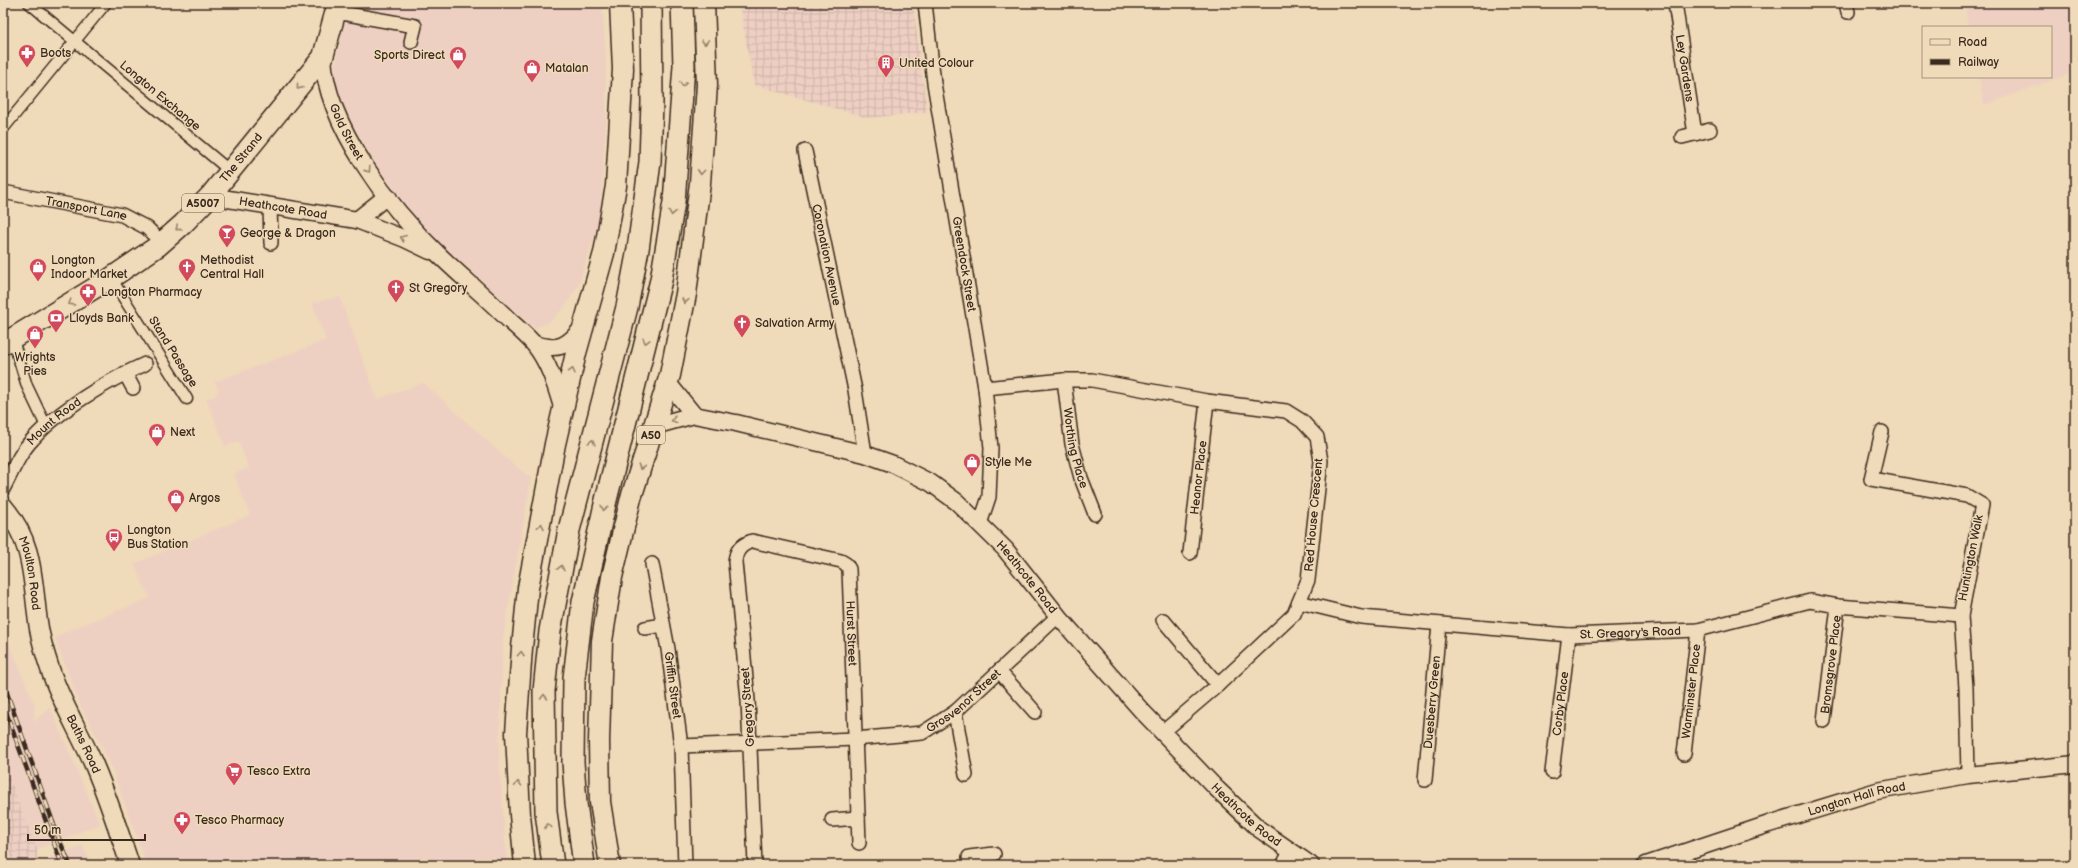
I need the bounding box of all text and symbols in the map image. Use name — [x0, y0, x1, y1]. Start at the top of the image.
legend — [1922, 26, 2052, 78]
street label: Ley Gardens — [1672, 33, 1698, 103]
text: Road — [1958, 35, 1987, 50]
one-way arrow — [701, 39, 709, 45]
pharmacy icon: Boots — [17, 43, 37, 68]
shop icon: Sports Direct — [448, 45, 468, 70]
place label: Boots — [40, 46, 71, 61]
place label: Sports Direct — [374, 48, 445, 63]
building icon: United Colour — [876, 53, 896, 78]
text: Railway — [1958, 55, 2000, 70]
place label: United Colour — [899, 56, 974, 71]
street label: Longton Exchange — [116, 58, 204, 134]
shop icon: Matalan — [522, 58, 542, 83]
place label: Matalan — [545, 61, 589, 76]
one-way arrow — [678, 81, 687, 87]
one-way arrow — [296, 83, 303, 90]
street label: Gold Street — [326, 101, 367, 163]
street label: The Strand — [217, 130, 266, 185]
one-way arrow — [363, 166, 371, 173]
one-way arrow — [696, 169, 705, 175]
street label: Transport Lane — [44, 193, 130, 224]
street label: Heathcote Road — [238, 193, 328, 223]
road number: A5007 — [182, 194, 224, 212]
street label: Coronation Avenue — [809, 203, 845, 307]
one-way arrow — [668, 210, 677, 217]
street label: Greendock Street — [949, 215, 980, 313]
bar icon: George & Dragon — [217, 223, 237, 248]
one-way arrow — [175, 224, 183, 231]
place label: George & Dragon — [240, 226, 336, 241]
one-way arrow — [400, 235, 408, 243]
place label: Longton Indoor Market — [51, 253, 128, 282]
place label: Methodist Central Hall — [200, 253, 264, 282]
shop icon: Longton Indoor Market — [28, 257, 48, 282]
church icon: Methodist Central Hall — [177, 257, 197, 282]
church icon: St Gregory — [386, 278, 406, 303]
place label: St Gregory — [409, 281, 468, 296]
pharmacy icon: Longton Pharmacy — [78, 282, 98, 307]
place label: Longton Pharmacy — [101, 285, 203, 300]
one-way arrow — [69, 298, 76, 305]
one-way arrow — [681, 298, 689, 304]
bank icon: Lloyds Bank — [46, 308, 66, 333]
place label: Lloyds Bank — [69, 311, 134, 326]
church icon: Salvation Army — [732, 313, 752, 338]
street label: Stand Passage — [145, 314, 201, 390]
place label: Salvation Army — [755, 316, 835, 331]
shop icon: Wrights Pies — [25, 324, 45, 349]
one-way arrow — [643, 338, 651, 344]
place label: Wrights Pies — [14, 350, 56, 379]
one-way arrow — [568, 368, 576, 375]
street label: Mount Road — [24, 394, 84, 448]
street label: Worthing Place — [1060, 407, 1092, 490]
one-way arrow — [671, 415, 678, 424]
shop icon: Next — [147, 422, 167, 447]
place label: Next — [170, 425, 196, 440]
road number: A50 — [637, 426, 665, 444]
one-way arrow — [587, 438, 596, 445]
street label: Heanor Place — [1187, 440, 1210, 515]
shop icon: Style Me — [962, 452, 982, 477]
place label: Style Me — [985, 455, 1032, 470]
street label: Red House Crescent — [1302, 457, 1326, 572]
one-way arrow — [637, 463, 646, 470]
shop icon: Argos — [166, 488, 186, 513]
place label: Argos — [189, 491, 220, 506]
one-way arrow — [601, 504, 609, 511]
street label: Huntington Walk — [1955, 513, 1987, 602]
place label: Longton Bus Station — [127, 523, 189, 552]
one-way arrow — [536, 523, 544, 529]
bus stop icon: Longton Bus Station — [104, 527, 124, 552]
street label: Moulton Road — [15, 534, 44, 611]
street label: Heathcote Road — [993, 537, 1061, 616]
one-way arrow — [557, 565, 565, 571]
street label: Hurst Street — [843, 600, 860, 667]
street label: Bromsgrove Place — [1817, 614, 1844, 715]
street label: St. Gregory's Road — [1580, 623, 1681, 642]
street label: Warminster Place — [1678, 643, 1704, 740]
one-way arrow — [517, 651, 526, 658]
street label: Griffin Street — [661, 651, 685, 720]
street label: Duesberry Green — [1420, 655, 1444, 750]
street label: Grosvenor Street — [923, 666, 1004, 736]
street label: Gregory Street — [738, 667, 758, 747]
street label: Corby Place — [1549, 670, 1572, 737]
one-way arrow — [540, 694, 548, 700]
street label: Baths Road — [63, 712, 104, 776]
supermarket icon: Tesco Extra — [224, 761, 244, 786]
place label: Tesco Extra — [247, 764, 311, 779]
street label: Longton Hall Road — [1806, 779, 1907, 819]
street label: Heathcote Road — [1208, 780, 1284, 850]
one-way arrow — [514, 781, 523, 787]
pharmacy icon: Tesco Pharmacy — [172, 810, 192, 835]
place label: Tesco Pharmacy — [195, 813, 285, 828]
scale bar — [28, 816, 145, 842]
text: 50 m — [34, 823, 61, 838]
one-way arrow — [543, 823, 552, 829]

